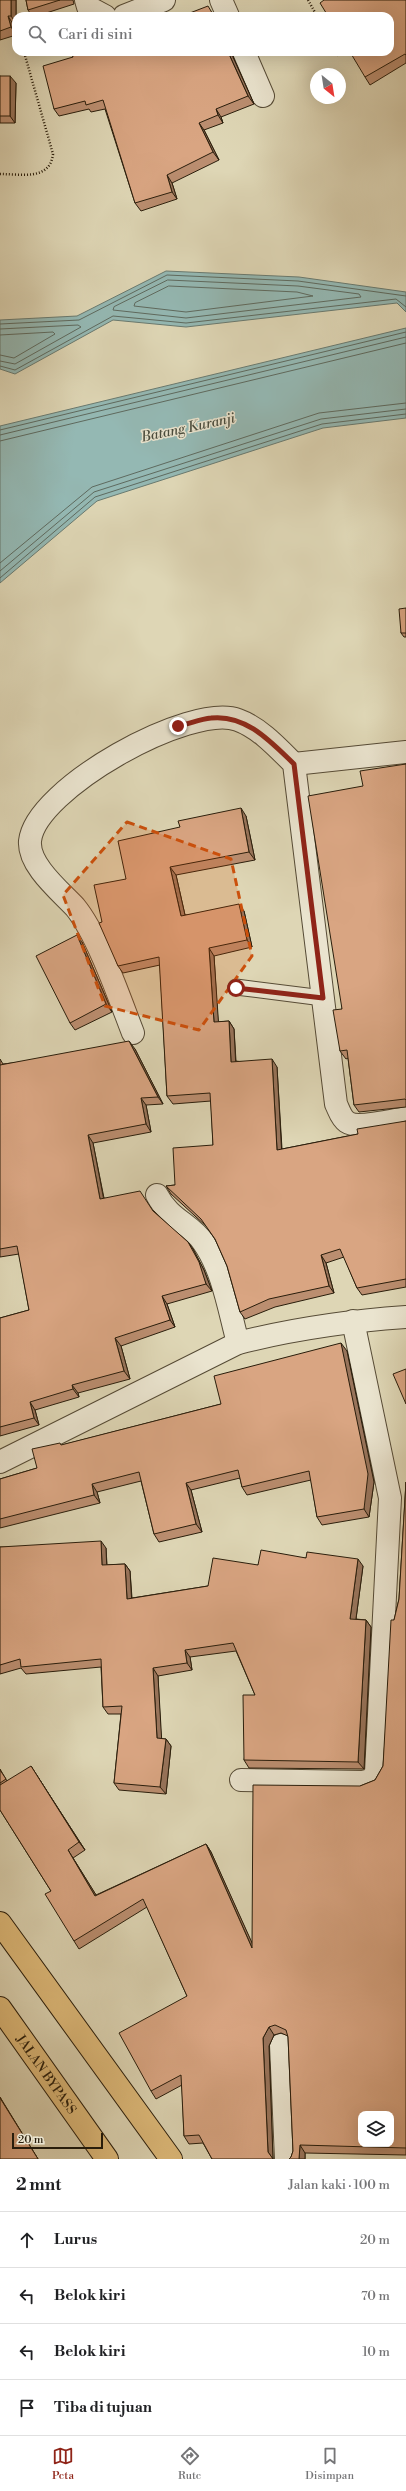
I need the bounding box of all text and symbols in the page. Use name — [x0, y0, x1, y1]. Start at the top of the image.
search box — [12, 12, 394, 56]
icon: search — [26, 23, 48, 45]
text: Cari di sini — [58, 25, 133, 44]
north arrow — [310, 68, 346, 104]
water label: Batang Kuranji — [139, 409, 237, 447]
route end — [169, 717, 187, 735]
route start — [227, 979, 245, 997]
street label: JALAN BYPASS — [12, 2031, 80, 2117]
map controls — [358, 2111, 394, 2147]
button: layers — [358, 2111, 394, 2147]
scale bar — [12, 2131, 103, 2150]
text: 20 m — [18, 2133, 43, 2147]
text: 2 mnt — [16, 2174, 61, 2196]
text: Jalan kaki · 100 m — [288, 2177, 390, 2193]
icon: ahead — [16, 2229, 38, 2251]
text: Lurus — [54, 2230, 97, 2249]
text: 20 m — [360, 2232, 390, 2248]
icon: left — [16, 2285, 38, 2307]
text: Belok kiri — [54, 2286, 125, 2305]
text: 70 m — [361, 2288, 390, 2304]
icon: left — [16, 2341, 38, 2363]
text: Belok kiri — [54, 2342, 125, 2361]
text: 10 m — [362, 2344, 390, 2360]
icon: arrive — [16, 2397, 38, 2419]
text: Tiba di tujuan — [54, 2398, 152, 2417]
tab: Peta — [52, 2445, 74, 2483]
tab: Rute — [178, 2445, 201, 2483]
tab: Disimpan — [305, 2445, 354, 2483]

